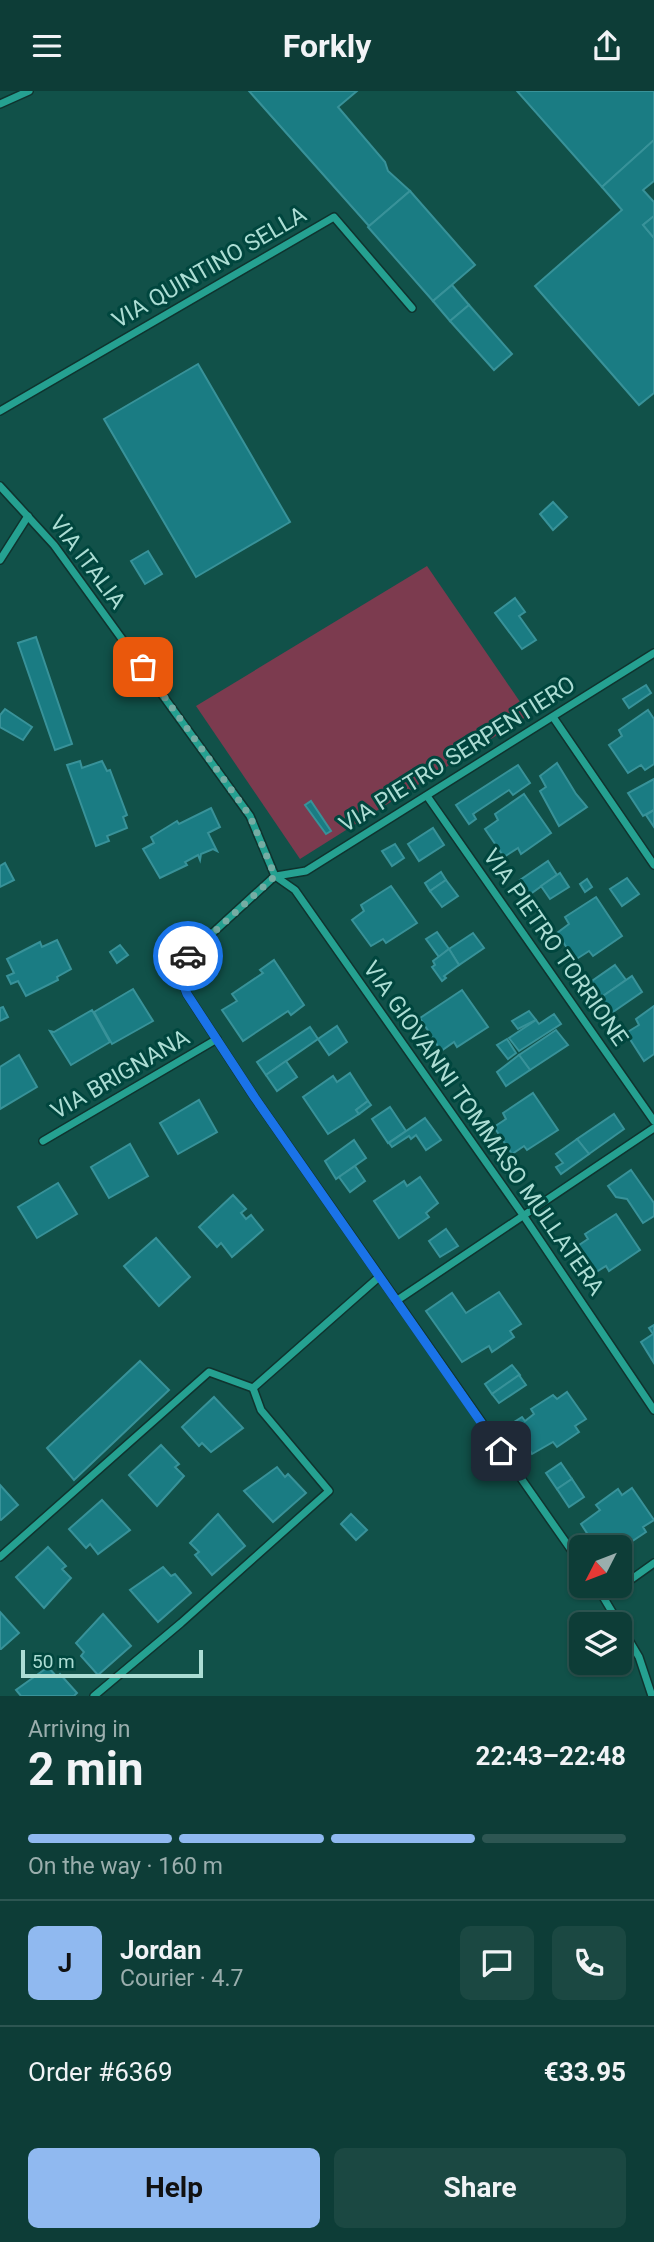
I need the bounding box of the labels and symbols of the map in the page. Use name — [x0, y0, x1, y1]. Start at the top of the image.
street label: VIA QUINTINO SELLA — [107, 201, 311, 334]
street label: VIA ITALIA — [44, 510, 131, 614]
pin — [113, 637, 173, 697]
street label: VIA PIETRO SERPENTIERO — [334, 671, 580, 838]
street label: VIA PIETRO TORRIONE — [477, 844, 634, 1051]
courier — [153, 921, 223, 991]
street label: VIA GIOVANNI TOMMASO MULLATERA — [357, 956, 610, 1301]
street label: VIA BRIGNANA — [46, 1024, 194, 1125]
pin — [471, 1421, 531, 1481]
north arrow — [569, 1535, 632, 1598]
scale bar — [21, 1647, 203, 1679]

